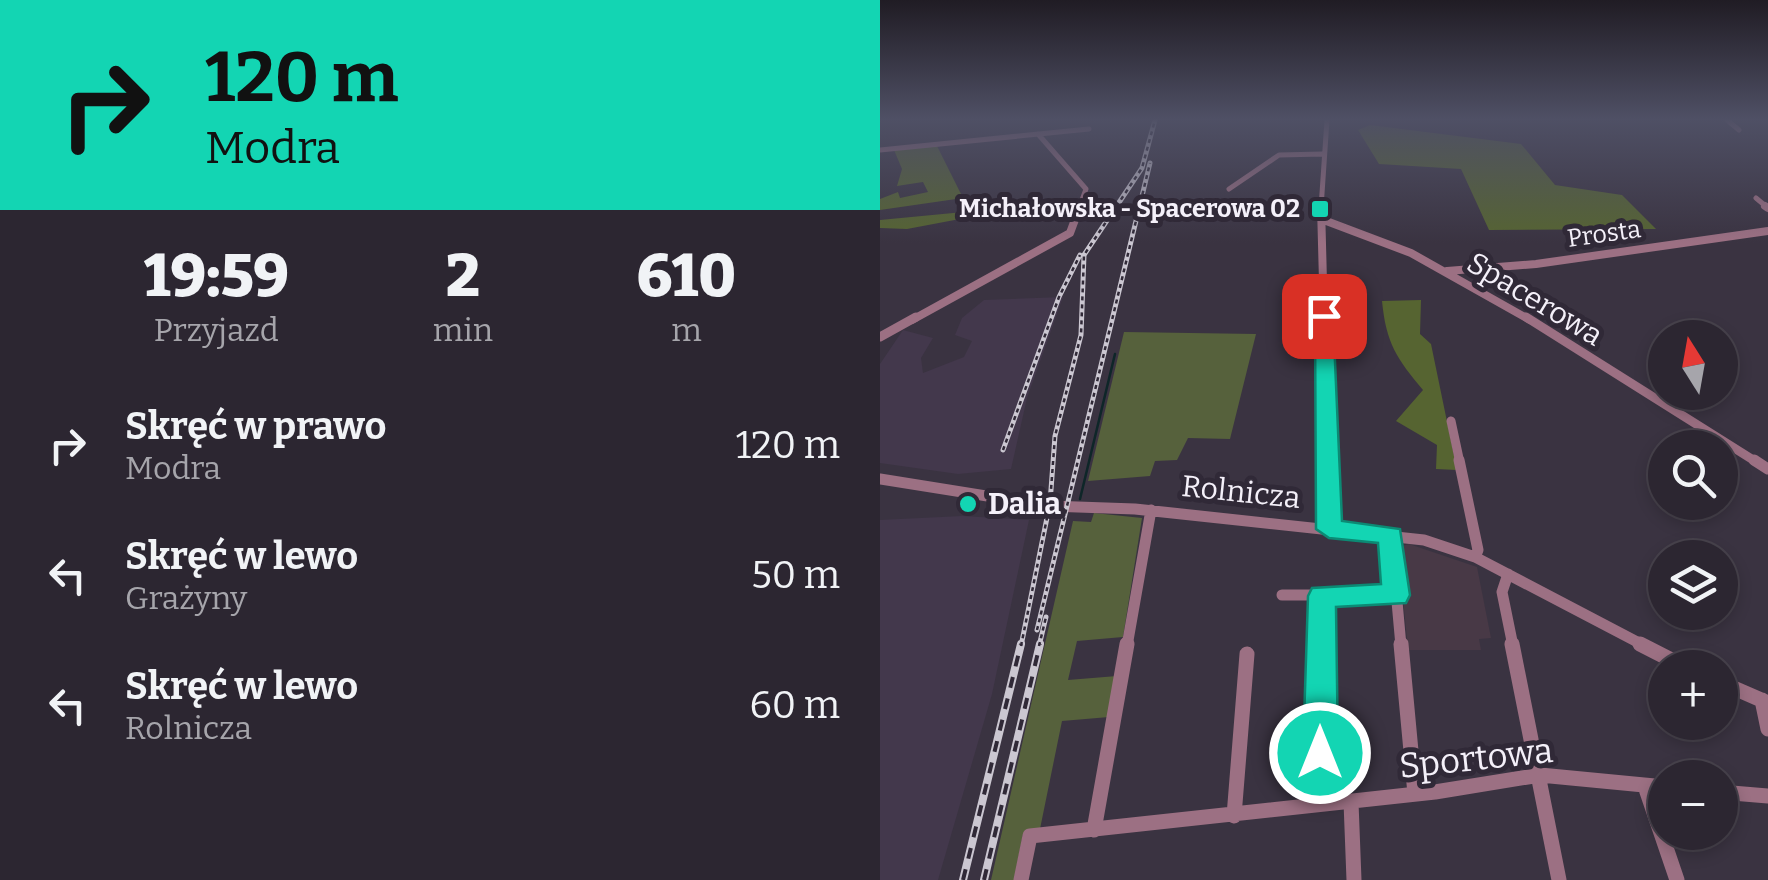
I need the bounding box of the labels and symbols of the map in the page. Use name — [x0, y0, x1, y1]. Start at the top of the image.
place label: Michałowska - Spacerowa 02 — [959, 194, 1300, 224]
marker: Michałowska - Spacerowa 02 — [1309, 198, 1331, 220]
street label: Prosta — [1565, 214, 1643, 254]
street label: Spacerowa — [1461, 245, 1609, 353]
pin — [1282, 274, 1367, 359]
north arrow — [1648, 320, 1738, 410]
street label: Rolnicza — [1180, 468, 1302, 516]
place label: Dalia — [988, 486, 1061, 522]
marker: Dalia — [957, 493, 979, 515]
position arrow — [1268, 701, 1372, 805]
street label: Sportowa — [1397, 729, 1555, 787]

